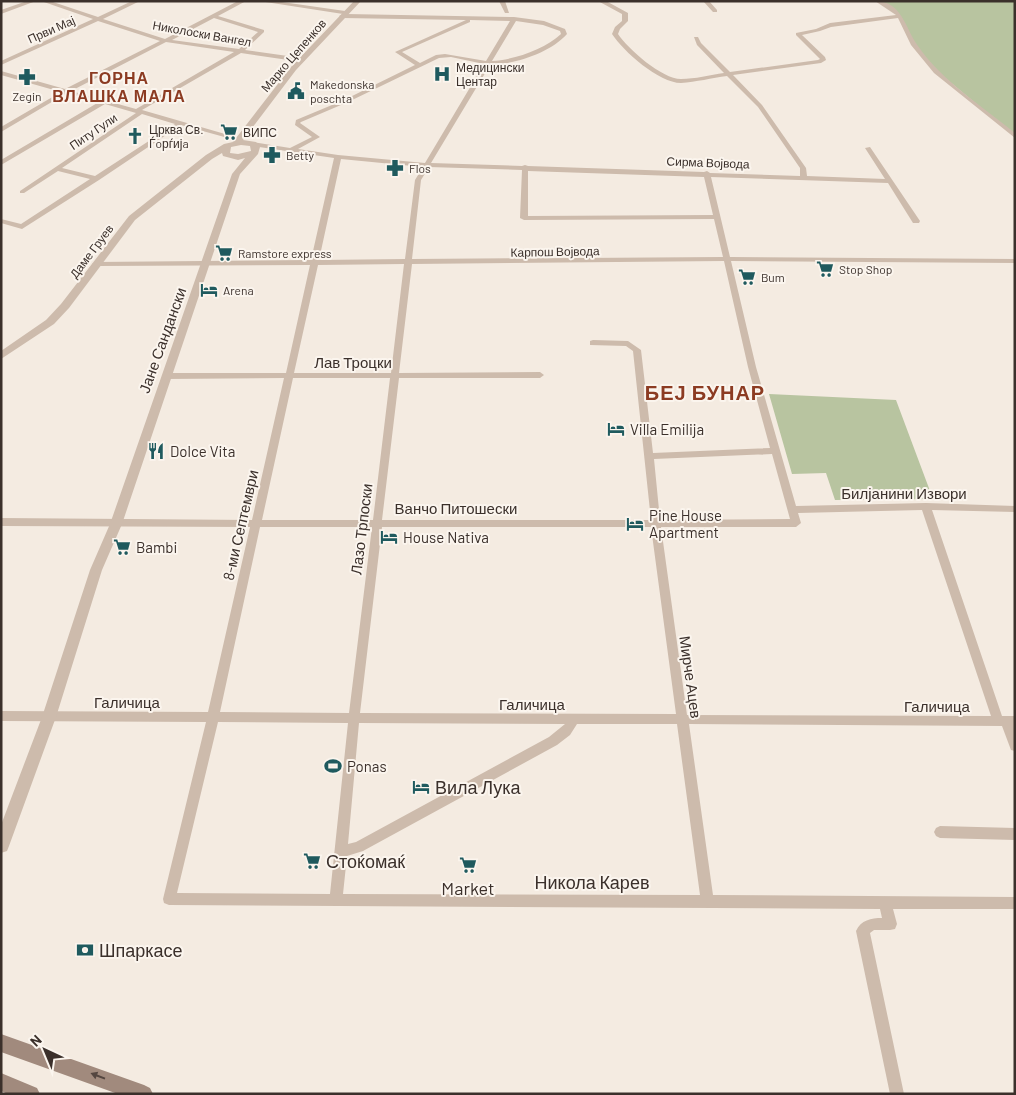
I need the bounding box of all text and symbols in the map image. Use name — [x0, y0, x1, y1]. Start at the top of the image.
street label: Први Мај — [25, 12, 77, 47]
street label: Марко Цепенков — [258, 16, 329, 95]
street label: Николоски Вангел — [152, 17, 252, 49]
place label: Медицински Центар — [456, 60, 524, 89]
hospital icon: Медицински Центар — [432, 64, 452, 84]
pharmacy icon: Zegin — [17, 67, 37, 87]
district label: ГОРНА ВЛАШКА МАЛА — [52, 68, 186, 105]
place label: Makedonska poschta — [310, 77, 374, 105]
public building icon: Makedonska poschta — [286, 81, 306, 101]
place label: Zegin — [13, 89, 41, 103]
street label: Питу Гули — [66, 110, 120, 153]
place label: Црква Св. Ѓoрѓијa — [149, 122, 204, 151]
supermarket icon: ВИПС — [219, 122, 239, 142]
place label: ВИПС — [243, 125, 277, 139]
church icon: Црква Св. Ѓoрѓијa — [125, 126, 145, 146]
pharmacy icon: Betty — [262, 145, 282, 165]
place label: Betty — [286, 148, 315, 162]
street label: Сирма Војвода — [666, 154, 750, 171]
pharmacy icon: Flos — [385, 158, 405, 178]
place label: Flos — [409, 161, 431, 175]
street label: Даме Груев — [66, 221, 116, 281]
supermarket icon: Ramstore express — [214, 243, 234, 263]
street label: Карпош Војвода — [510, 243, 600, 260]
place label: Ramstore express — [238, 246, 332, 260]
supermarket icon: Stop Shop — [815, 259, 835, 279]
place label: Stop Shop — [839, 262, 892, 276]
supermarket icon: Bum — [737, 267, 757, 287]
place label: Bum — [761, 270, 785, 284]
hotel icon: Arena — [199, 280, 219, 300]
place label: Arena — [223, 283, 254, 297]
street label: Јане Сандански — [135, 285, 189, 395]
street label: Лав Троцки — [314, 353, 392, 371]
district label: БЕЈ БУНАР — [645, 380, 765, 404]
hotel icon: Villa Emilija — [606, 419, 626, 439]
place label: Villa Emilija — [630, 420, 704, 438]
restaurant icon: Dolce Vita — [146, 441, 166, 461]
place label: Dolce Vita — [170, 442, 235, 460]
street label: 8-ми Септември — [219, 468, 261, 582]
street label: Лазо Трпоски — [346, 482, 376, 576]
street label: Билјанини Извори — [841, 484, 967, 502]
street label: Ванчо Питошески — [395, 499, 517, 517]
place label: Pine House Apartment — [649, 506, 722, 541]
hotel icon: Pine House Apartment — [625, 514, 645, 534]
hotel icon: House Nativa — [379, 527, 399, 547]
place label: House Nativa — [403, 528, 489, 546]
supermarket icon: Bambi — [112, 537, 132, 557]
place label: Bambi — [136, 538, 177, 556]
street label: Мирче Ацев — [676, 635, 706, 719]
street label: Галичица — [94, 693, 161, 711]
street label: Галичица — [499, 695, 566, 713]
street label: Галичица — [904, 697, 971, 715]
sports icon: Ponas — [323, 756, 343, 776]
place label: Ponas — [347, 757, 387, 775]
place label: Вила Лука — [435, 776, 521, 798]
hotel icon: Вила Лука — [411, 777, 431, 797]
place label: Стоќомаќ — [326, 850, 405, 872]
supermarket icon: Стоќомаќ — [302, 851, 322, 871]
supermarket icon: Market — [458, 855, 478, 875]
street label: Никола Карев — [535, 871, 649, 893]
place label: Market — [441, 877, 495, 899]
place label: Шпаркасе — [99, 939, 183, 961]
bank icon: Шпаркасе — [75, 940, 95, 960]
north arrow — [20, 1025, 70, 1075]
text: N — [26, 1031, 45, 1050]
one-way arrow — [90, 1072, 105, 1080]

